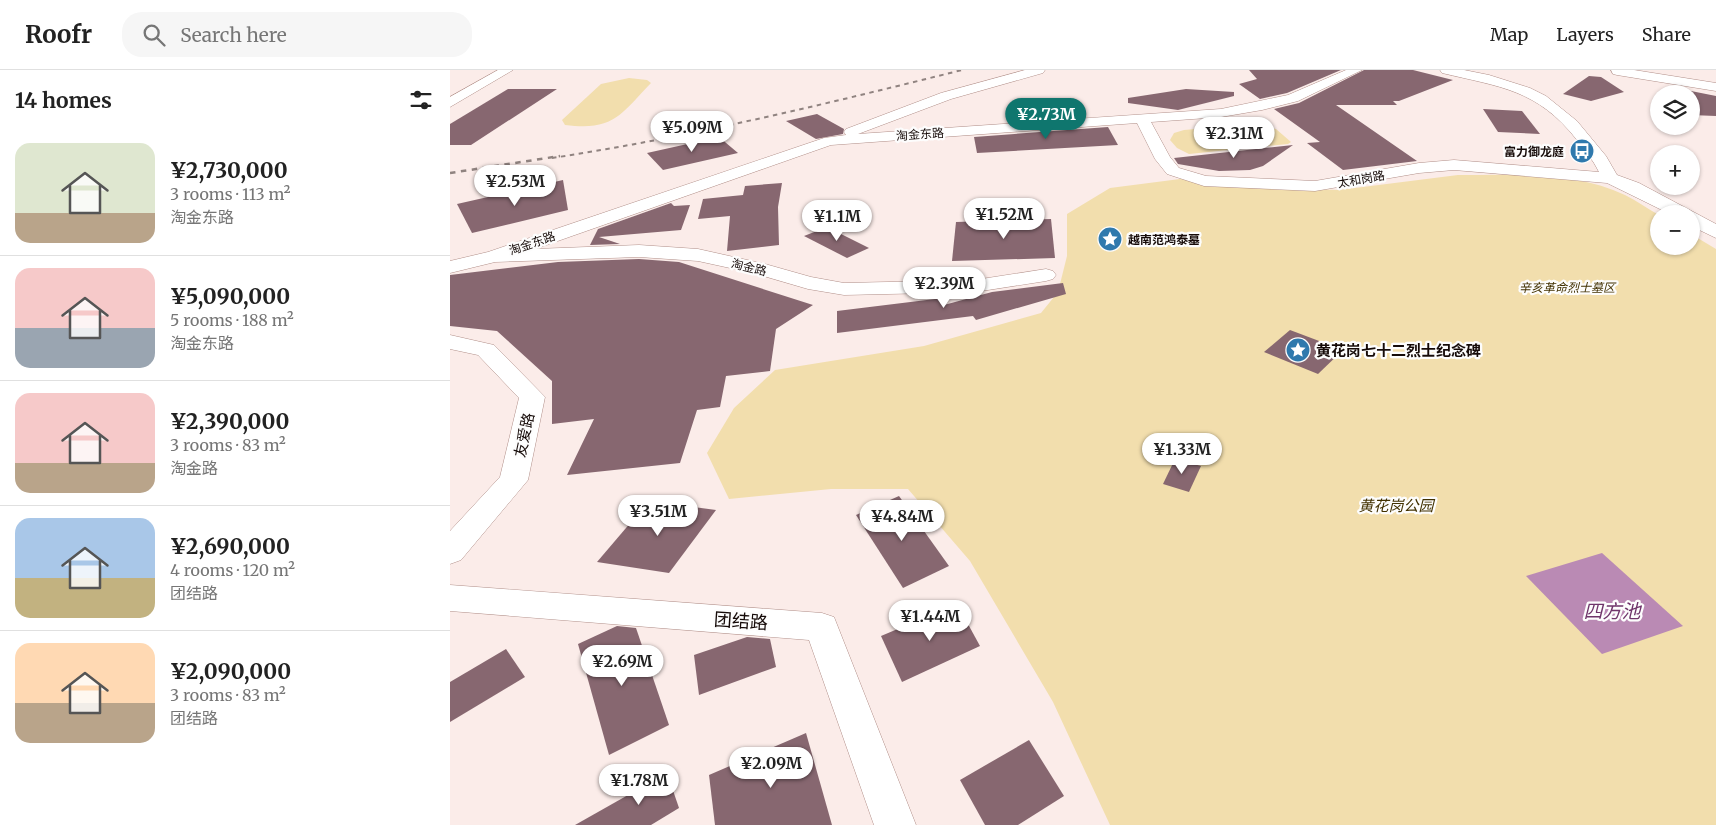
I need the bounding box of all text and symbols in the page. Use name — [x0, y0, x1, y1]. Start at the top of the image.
search box — [122, 12, 472, 57]
text: Roofr — [25, 19, 92, 50]
icon: search — [140, 21, 168, 49]
text: Search here — [180, 23, 287, 47]
text: Map — [1490, 23, 1528, 46]
text: Layers — [1556, 23, 1614, 46]
text: Share — [1642, 23, 1691, 46]
map controls — [1650, 85, 1700, 255]
button: layers — [1650, 85, 1700, 135]
icon: filters — [407, 86, 435, 114]
text: 14 homes — [15, 87, 112, 114]
pin: ¥2.73M — [1005, 98, 1087, 140]
text: ¥2.73M — [1016, 104, 1076, 124]
pin: ¥5.09M — [651, 111, 733, 153]
pin: ¥2.31M — [1193, 116, 1275, 159]
text: ¥5.09M — [661, 117, 723, 137]
text: ¥2.31M — [1205, 123, 1263, 143]
street label: 淘金东路 — [896, 125, 944, 143]
bus stop icon: 富力御龙庭 — [1569, 138, 1595, 164]
place label: 富力御龙庭 — [1504, 144, 1564, 159]
button: + — [1650, 145, 1700, 195]
text: ¥2,730,000 — [170, 157, 288, 184]
icon: home — [55, 163, 115, 223]
pin: ¥2.53M — [474, 164, 556, 207]
street label: 太和岗路 — [1336, 167, 1386, 191]
text: ¥2.53M — [485, 171, 545, 191]
text: 3 rooms · 113 m² — [170, 184, 290, 204]
pin: ¥1.52M — [963, 198, 1045, 240]
pin: ¥1.1M — [802, 200, 872, 242]
text: ¥1.52M — [975, 204, 1033, 224]
button: − — [1650, 205, 1700, 255]
text: ¥1.1M — [813, 206, 861, 226]
text: 淘金东路 — [170, 207, 234, 227]
place icon: 越南范鸿泰墓 — [1097, 226, 1123, 252]
street label: 淘金东路 — [507, 228, 557, 258]
place label: 越南范鸿泰墓 — [1128, 232, 1200, 247]
street label: 淘金路 — [730, 255, 768, 279]
pin: ¥2.39M — [903, 266, 985, 309]
text: ¥2.39M — [914, 273, 974, 293]
park label: 辛亥革命烈士墓区 — [1519, 280, 1617, 295]
text: ¥5,090,000 — [170, 283, 290, 310]
icon: home — [55, 288, 115, 348]
text: 5 rooms · 188 m² — [170, 310, 294, 330]
text: 淘金东路 — [170, 333, 234, 353]
place icon: 黄花岗七十二烈士纪念碑 — [1285, 337, 1311, 363]
place label: 黄花岗七十二烈士纪念碑 — [1316, 341, 1481, 360]
text: ¥2,390,000 — [170, 408, 289, 435]
street label: 友爱路 — [510, 411, 538, 459]
icon: home — [55, 413, 115, 473]
pin: ¥1.33M — [1141, 432, 1223, 475]
text: 3 rooms · 83 m² — [170, 435, 286, 455]
text: ¥1.33M — [1153, 439, 1211, 459]
text: 淘金路 — [170, 458, 218, 478]
pin: ¥3.51M — [617, 494, 699, 537]
park label: 黄花岗公园 — [1358, 496, 1435, 515]
pin: ¥4.84M — [861, 500, 943, 542]
text: ¥3.51M — [629, 501, 687, 521]
text: ¥4.84M — [871, 506, 933, 526]
text: ¥2,690,000 — [170, 533, 290, 560]
icon: home — [55, 538, 115, 598]
text: 4 rooms · 120 m² — [170, 560, 295, 580]
text: 团结路 — [170, 583, 218, 603]
water label: 四方池 — [1583, 599, 1642, 623]
pin: ¥1.44M — [889, 600, 971, 642]
text: ¥1.44M — [900, 606, 960, 626]
street label: 团结路 — [713, 608, 769, 634]
pin: ¥2.69M — [581, 644, 663, 687]
text: ¥2.69M — [592, 651, 652, 671]
text: ¥2,090,000 — [170, 658, 291, 685]
icon: home — [55, 663, 115, 723]
text: 3 rooms · 83 m² — [170, 685, 286, 705]
text: 团结路 — [170, 708, 218, 728]
pin: ¥2.09M — [730, 746, 812, 789]
text: ¥2.09M — [740, 753, 802, 773]
pin: ¥1.78M — [598, 764, 680, 806]
text: ¥1.78M — [610, 770, 668, 790]

